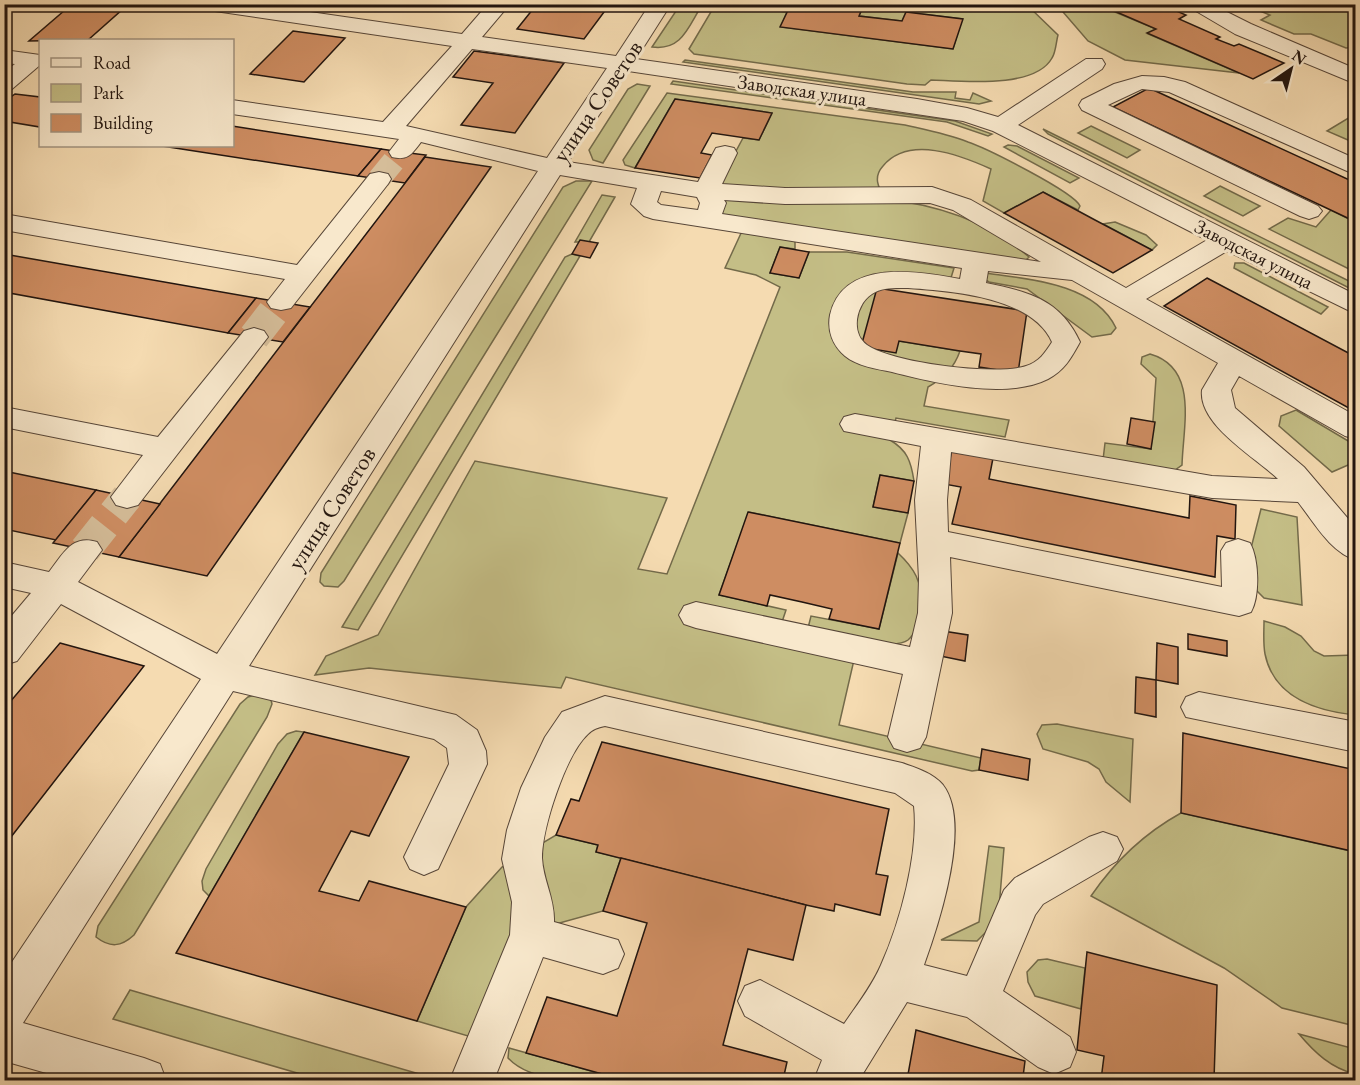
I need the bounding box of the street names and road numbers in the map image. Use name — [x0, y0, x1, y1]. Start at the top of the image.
street label: улица Советов — [545, 34, 649, 168]
street label: Заводская улица — [736, 68, 868, 112]
street label: Заводская улица — [1190, 213, 1318, 295]
street label: улица Советов — [280, 440, 382, 576]

